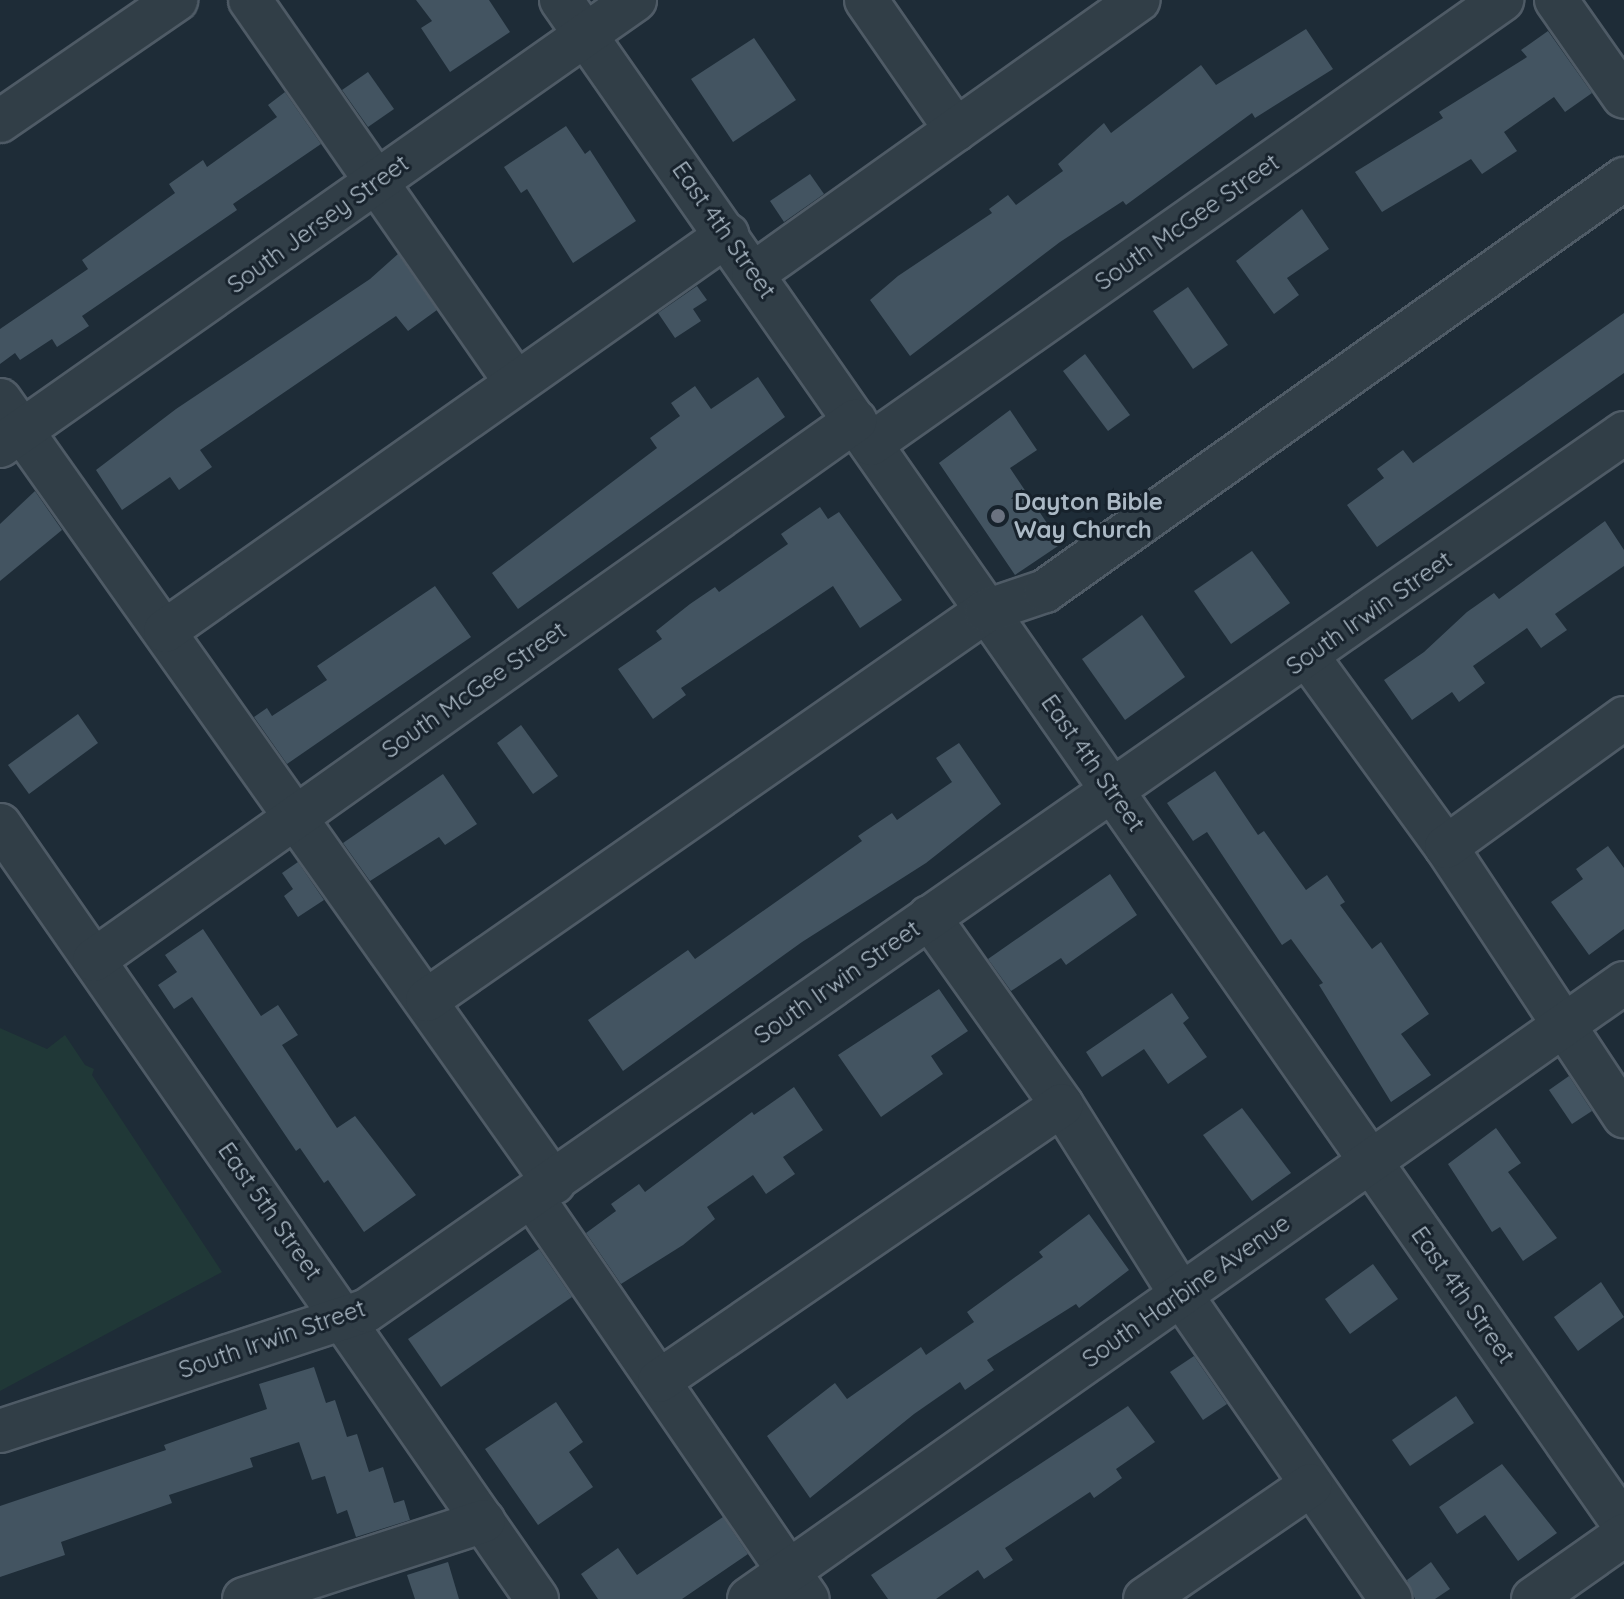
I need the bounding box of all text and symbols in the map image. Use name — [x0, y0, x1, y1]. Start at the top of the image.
street label: South McGee Street — [1089, 148, 1285, 296]
street label: South Jersey Street — [222, 149, 414, 299]
street label: East 4th Street — [666, 156, 782, 304]
place label: Dayton Bible Way Church — [1014, 488, 1163, 544]
marker: Dayton Bible Way Church — [989, 507, 1007, 525]
street label: South Irwin Street — [1281, 545, 1457, 681]
street label: South McGee Street — [376, 616, 572, 764]
street label: East 4th Street — [1035, 689, 1151, 837]
street label: South Irwin Street — [749, 914, 925, 1050]
street label: East 5th Street — [212, 1137, 328, 1285]
street label: South Harbine Avenue — [1077, 1208, 1295, 1374]
street label: East 4th Street — [1405, 1221, 1521, 1369]
street label: South Irwin Street — [175, 1294, 369, 1384]

